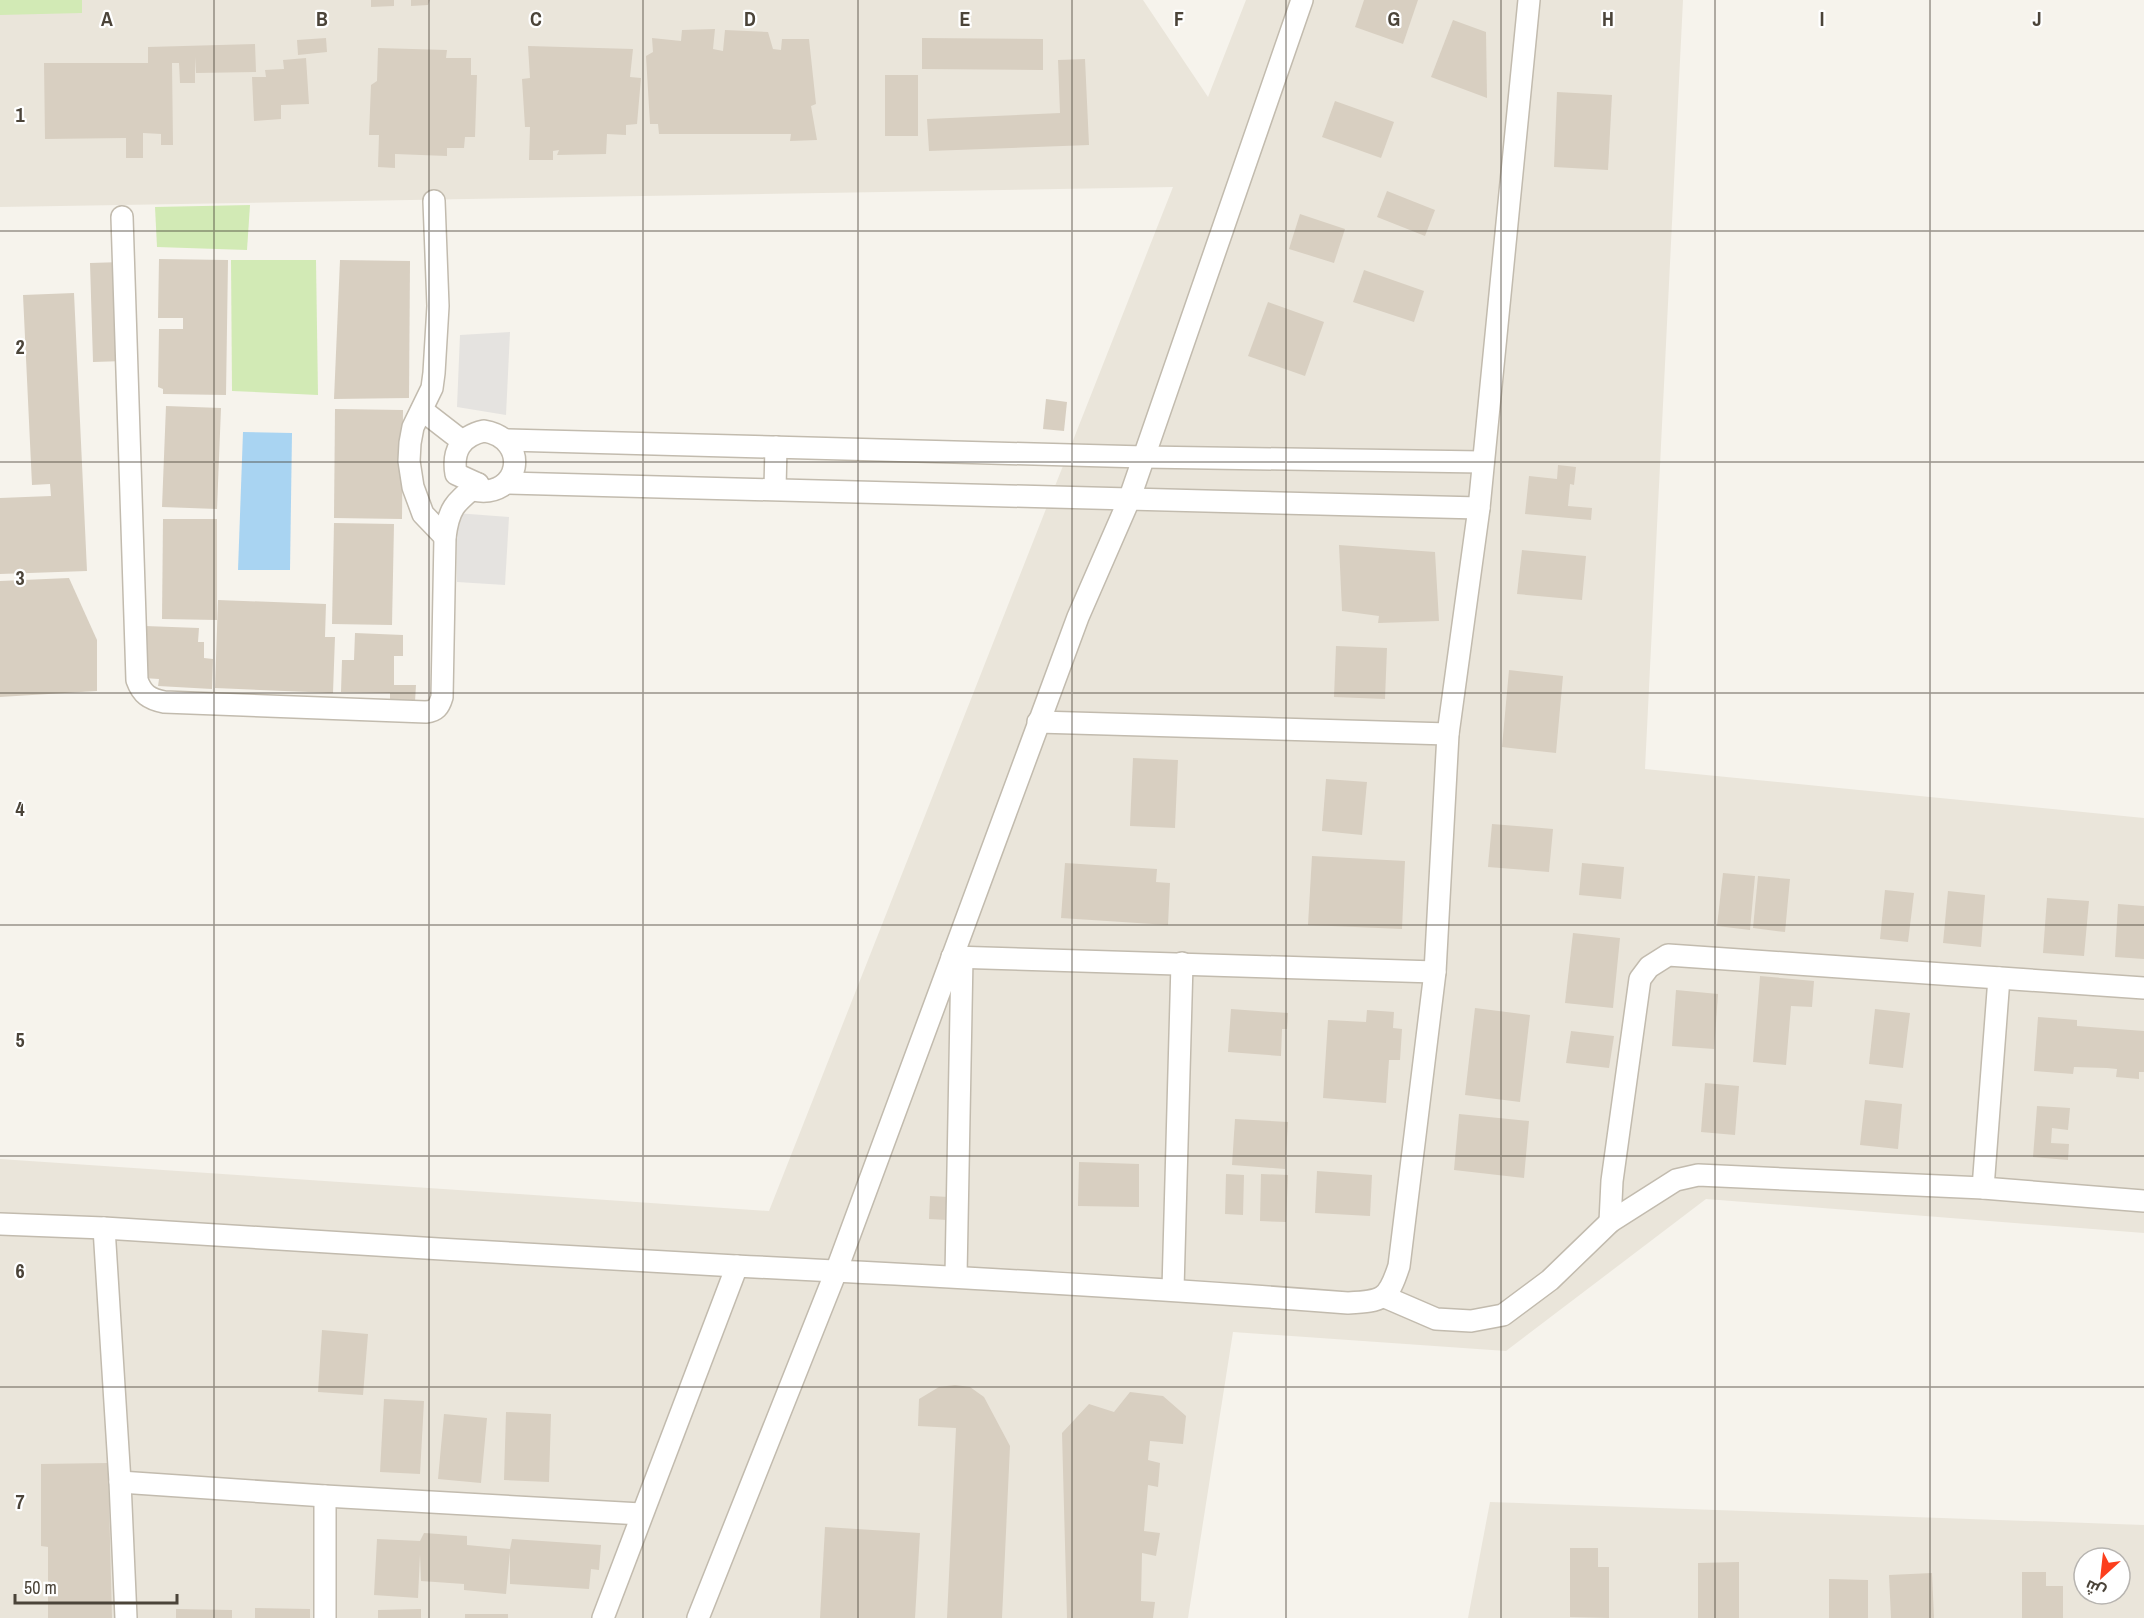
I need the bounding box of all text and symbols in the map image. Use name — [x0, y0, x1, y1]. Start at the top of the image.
text: A — [101, 5, 113, 32]
text: B — [316, 5, 328, 32]
text: C — [530, 5, 542, 32]
text: D — [744, 5, 756, 32]
text: E — [960, 5, 971, 32]
text: F — [1174, 5, 1184, 32]
text: G — [1388, 5, 1400, 32]
text: H — [1602, 5, 1614, 32]
text: I — [1820, 5, 1824, 32]
text: J — [2032, 5, 2042, 32]
text: 1 — [15, 101, 25, 128]
text: 2 — [15, 333, 25, 360]
text: 3 — [15, 564, 25, 591]
text: 4 — [15, 795, 25, 822]
text: 5 — [15, 1026, 25, 1053]
text: 6 — [15, 1257, 25, 1284]
text: 7 — [15, 1488, 25, 1515]
north arrow — [2072, 1546, 2132, 1606]
scale bar — [15, 1567, 177, 1605]
text: 50 m — [24, 1575, 57, 1600]
text: ش — [2081, 1575, 2109, 1604]

